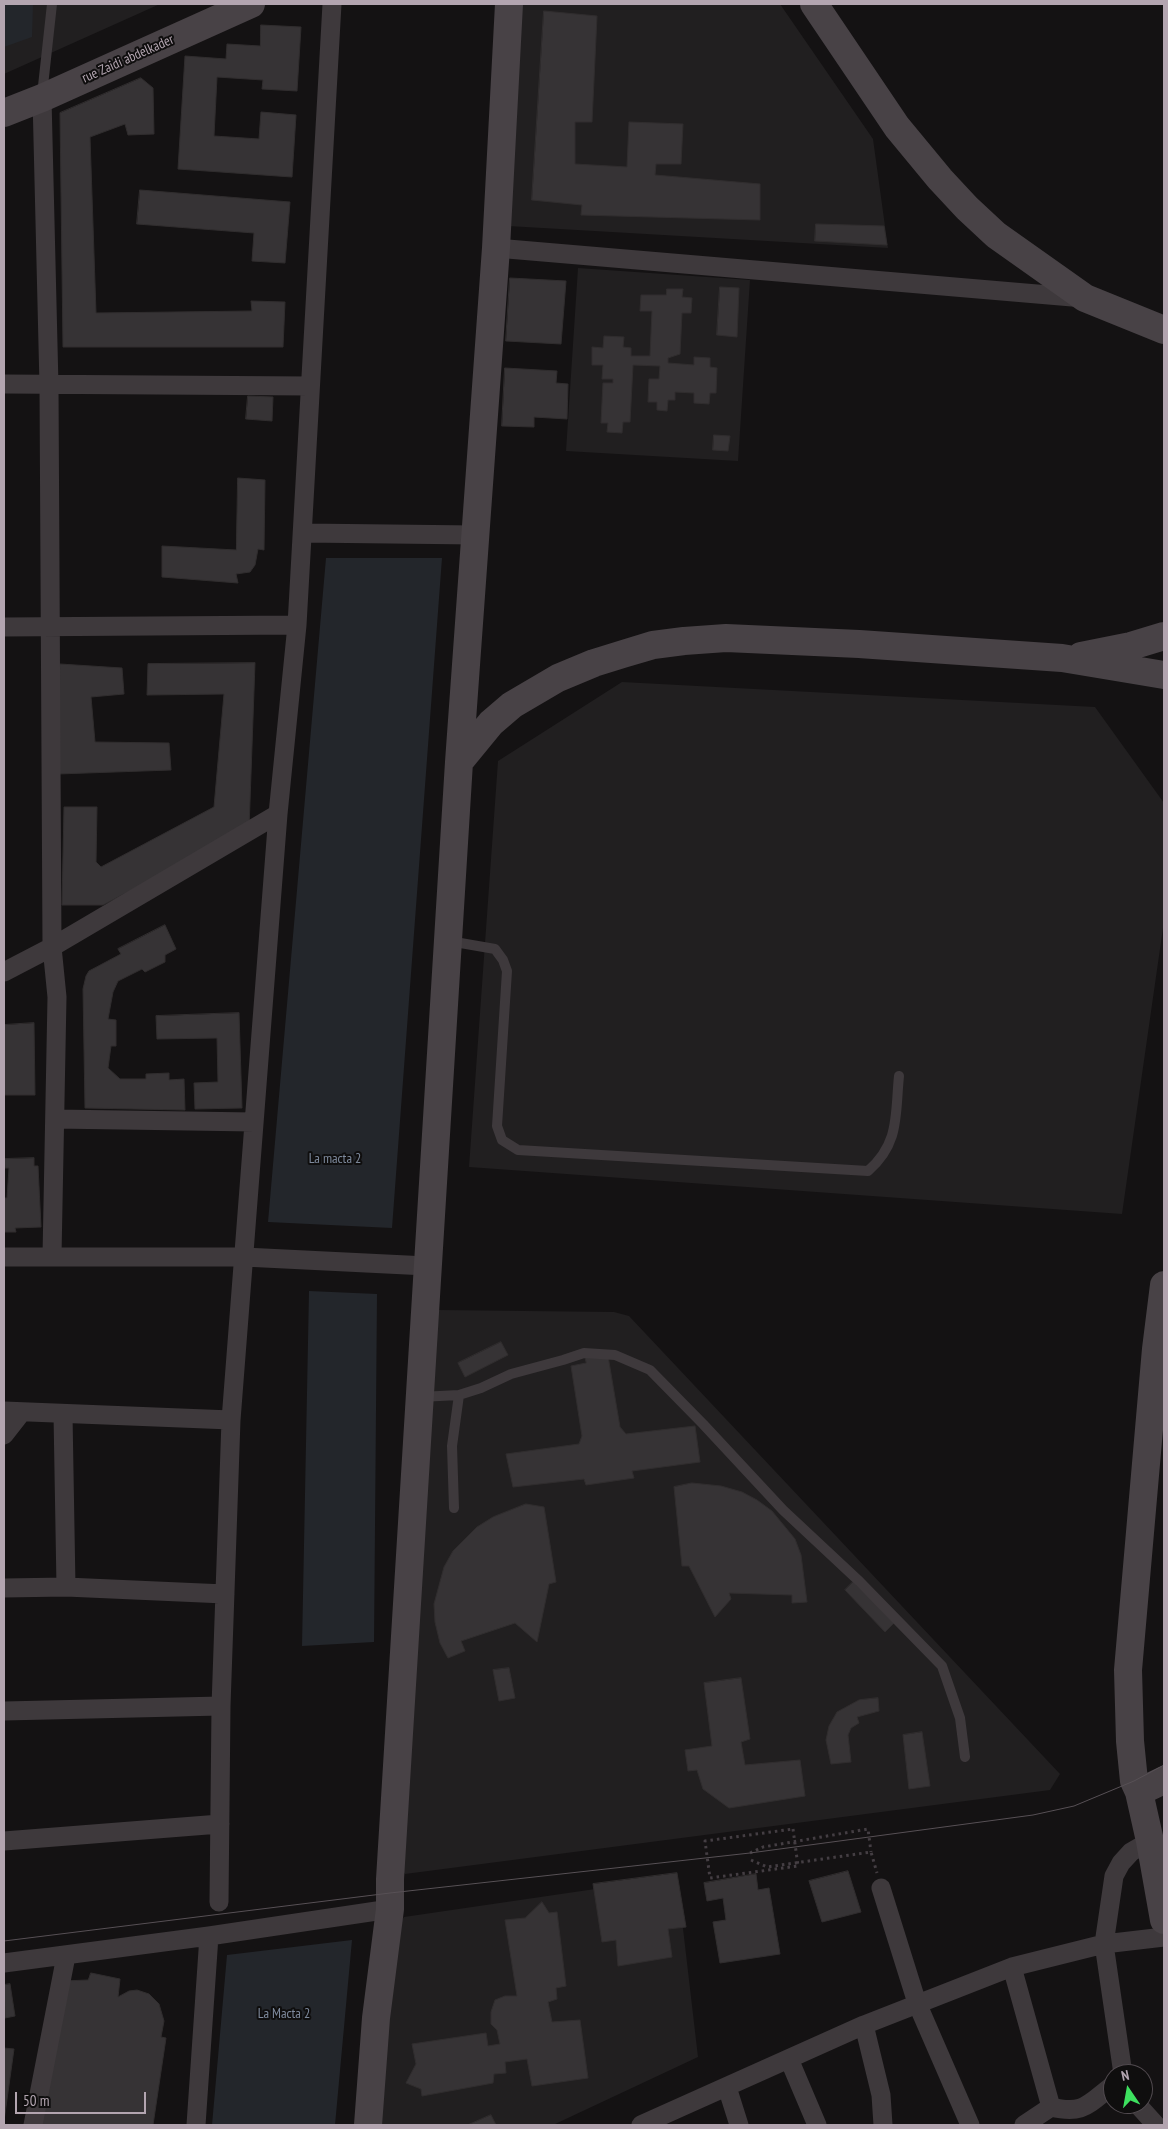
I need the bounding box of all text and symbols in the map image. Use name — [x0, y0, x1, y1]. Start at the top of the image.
street label: rue Zaidi abdelkader — [79, 31, 177, 87]
park label: La macta 2 — [309, 1151, 361, 1167]
park label: La Macta 2 — [258, 2006, 310, 2022]
north arrow — [1103, 2064, 1153, 2114]
text: N — [1120, 2066, 1131, 2085]
scale bar — [18, 2082, 149, 2114]
text: 50 m — [23, 2091, 49, 2110]

